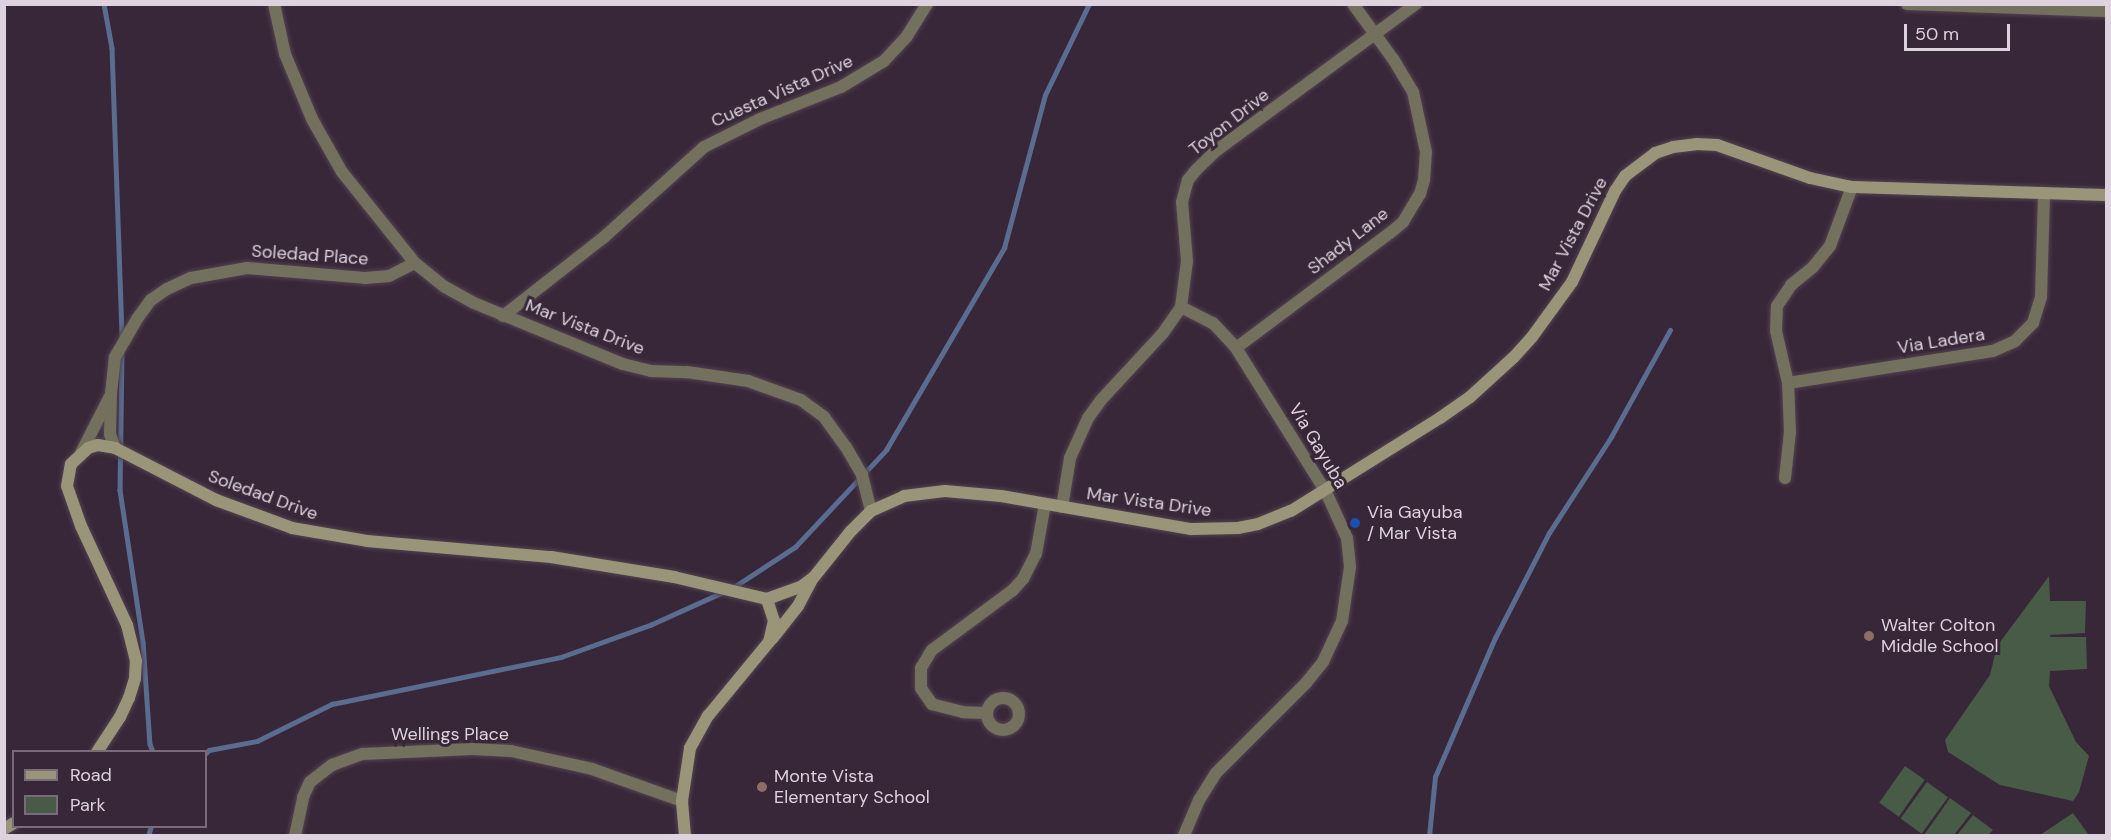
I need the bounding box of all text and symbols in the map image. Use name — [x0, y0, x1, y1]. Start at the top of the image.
scale bar — [1907, 12, 2014, 50]
text: 50 m — [1915, 22, 1959, 46]
street label: Cuesta Vista Drive — [708, 50, 856, 132]
street label: Toyon Drive — [1185, 84, 1273, 160]
street label: Mar Vista Drive — [1534, 173, 1612, 295]
street label: Shady Lane — [1303, 203, 1393, 279]
street label: Soledad Place — [251, 240, 369, 270]
street label: Mar Vista Drive — [522, 294, 648, 360]
street label: Via Ladera — [1896, 323, 1986, 359]
street label: Via Gayuba — [1284, 400, 1352, 492]
street label: Soledad Drive — [205, 465, 321, 525]
street label: Mar Vista Drive — [1085, 483, 1213, 521]
place label: Via Gayuba / Mar Vista — [1367, 502, 1462, 544]
marker: Via Gayuba / Mar Vista — [1348, 516, 1362, 530]
place label: Walter Colton Middle School — [1881, 615, 1999, 658]
marker: Walter Colton Middle School — [1862, 629, 1876, 643]
street label: Wellings Place — [391, 723, 509, 745]
legend — [12, 750, 207, 828]
text: Road — [70, 763, 112, 787]
place label: Monte Vista Elementary School — [774, 766, 930, 808]
marker: Monte Vista Elementary School — [755, 780, 769, 794]
text: Park — [70, 793, 106, 817]

